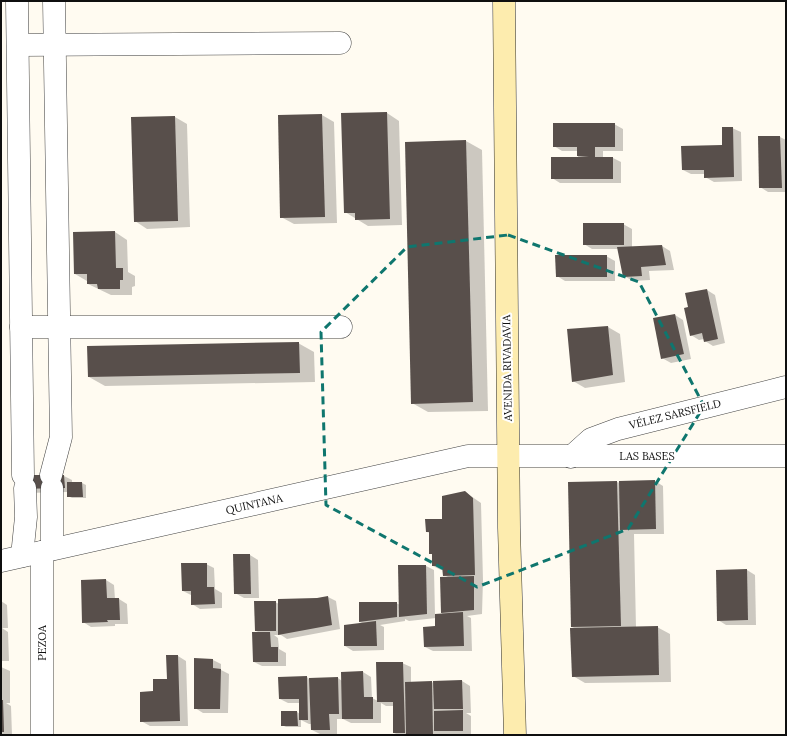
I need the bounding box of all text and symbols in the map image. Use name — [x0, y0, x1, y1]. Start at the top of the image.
street label: AVENIDA RIVADAVIA — [499, 313, 515, 422]
street label: VÉLEZ SARSFIELD — [627, 396, 722, 432]
street label: LAS BASES — [619, 449, 675, 463]
street label: QUINTANA — [224, 490, 285, 517]
street label: PEZOA — [35, 624, 49, 661]

